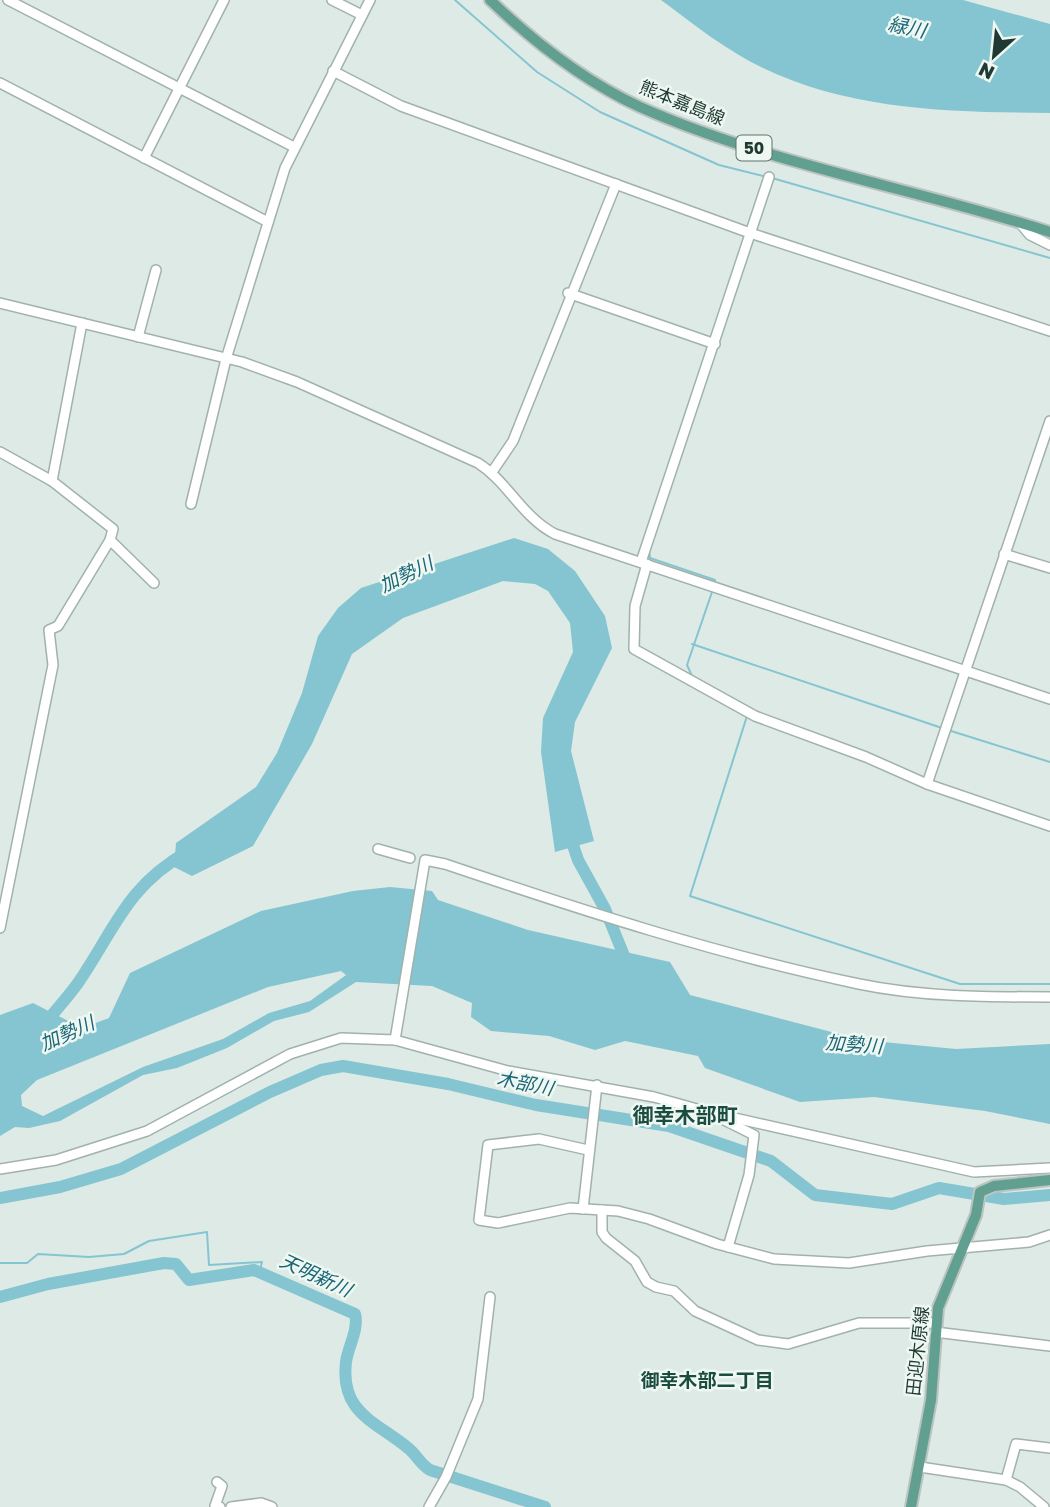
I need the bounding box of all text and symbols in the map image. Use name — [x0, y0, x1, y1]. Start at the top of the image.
water label: 緑川 — [886, 11, 930, 42]
north arrow — [959, 21, 1029, 91]
text: N — [974, 58, 998, 85]
street label: 熊本嘉島線 — [637, 75, 728, 129]
road number: 50 — [736, 136, 772, 160]
water label: 加勢川 — [375, 550, 438, 596]
water label: 加勢川 — [36, 1010, 99, 1055]
water label: 加勢川 — [825, 1030, 885, 1057]
water label: 木部川 — [495, 1066, 557, 1100]
district label: 御幸木部町 — [633, 1102, 738, 1128]
water label: 天明新川 — [277, 1248, 357, 1302]
street label: 田迎木原線 — [901, 1305, 933, 1397]
district label: 御幸木部二丁目 — [640, 1368, 774, 1391]

